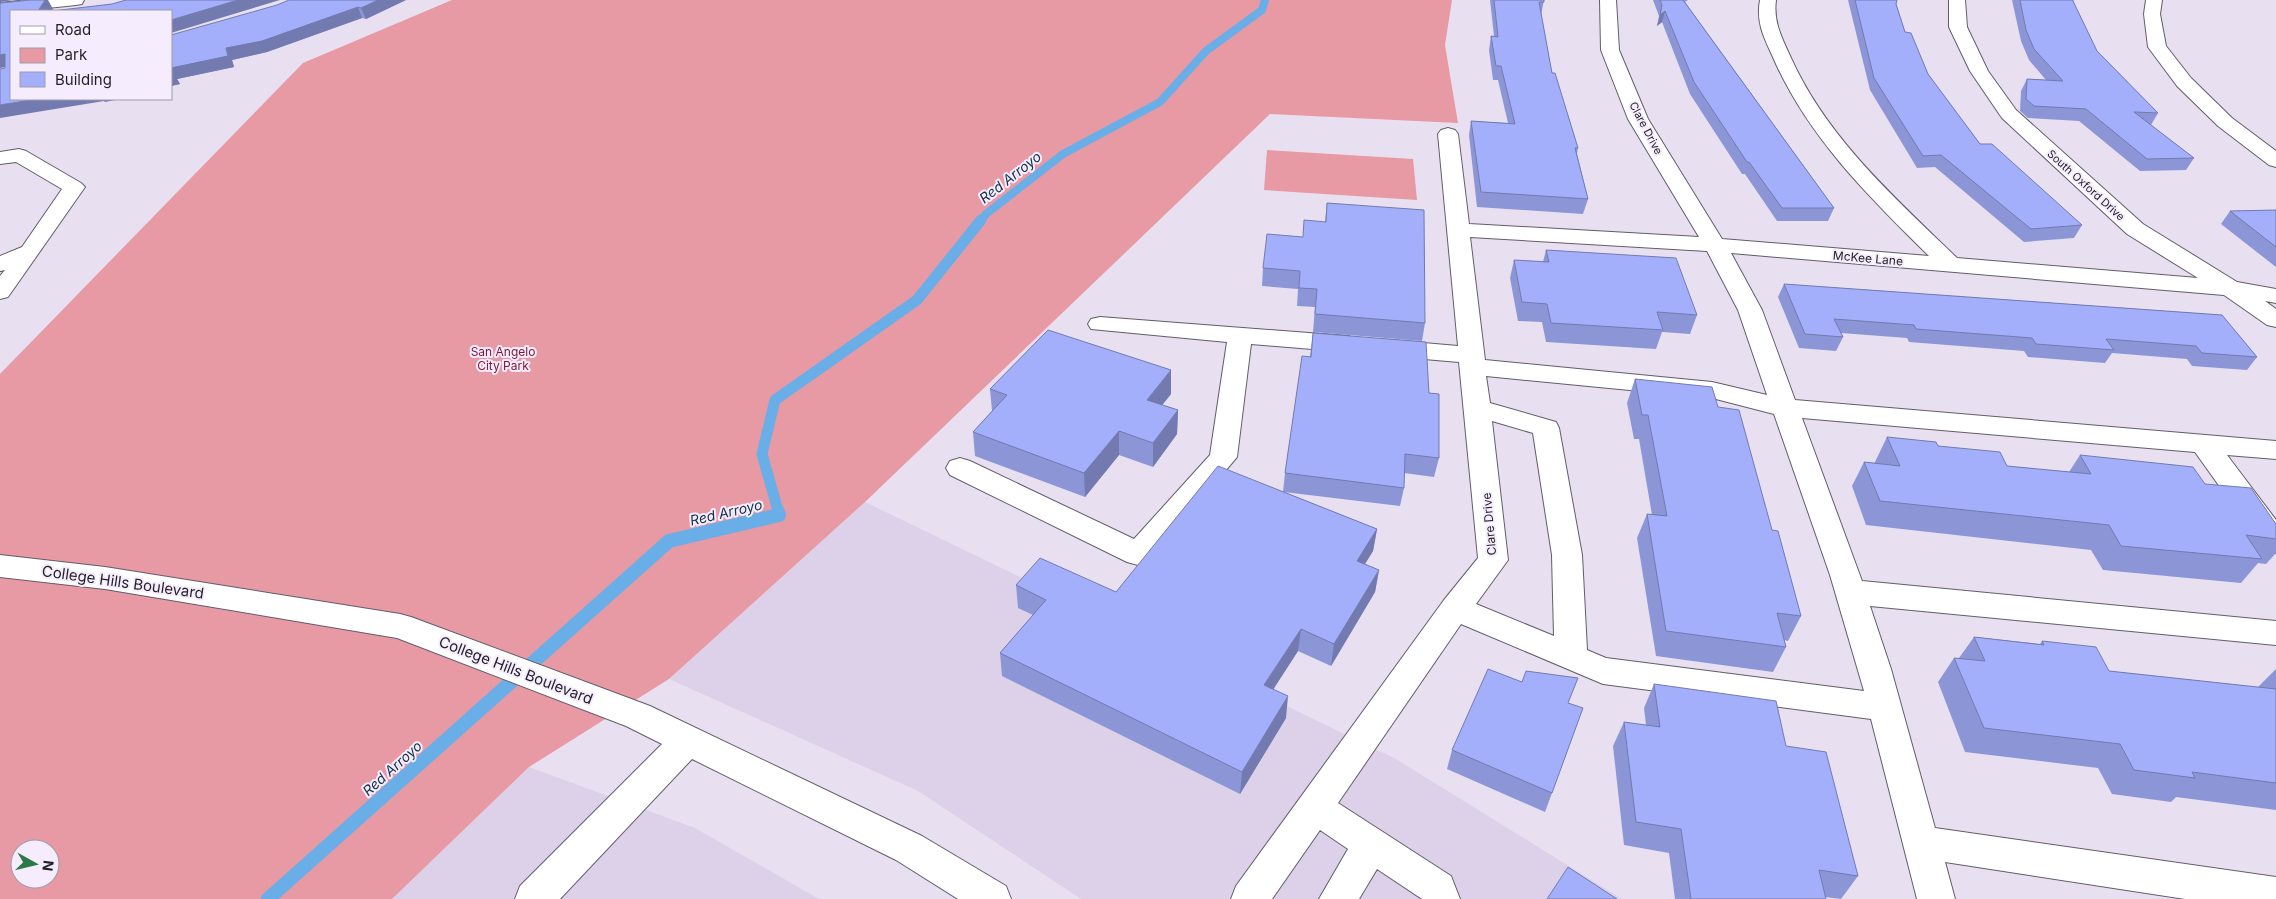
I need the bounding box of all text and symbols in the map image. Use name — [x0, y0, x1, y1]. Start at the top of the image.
legend — [10, 10, 172, 100]
text: Road — [55, 20, 91, 39]
text: Park — [55, 45, 88, 64]
text: Building — [55, 70, 112, 89]
street label: Clare Drive — [1626, 99, 1666, 157]
street label: South Oxford Drive — [2044, 147, 2128, 223]
water label: Red Arroyo — [976, 148, 1044, 206]
street label: McKee Lane — [1832, 247, 1904, 269]
park label: San Angelo City Park — [471, 344, 535, 373]
street label: Clare Drive — [1479, 492, 1499, 556]
water label: Red Arroyo — [688, 495, 764, 529]
street label: College Hills Boulevard — [41, 561, 205, 603]
street label: College Hills Boulevard — [436, 632, 596, 708]
water label: Red Arroyo — [359, 737, 425, 799]
north arrow — [10, 839, 60, 889]
text: N — [39, 859, 58, 872]

